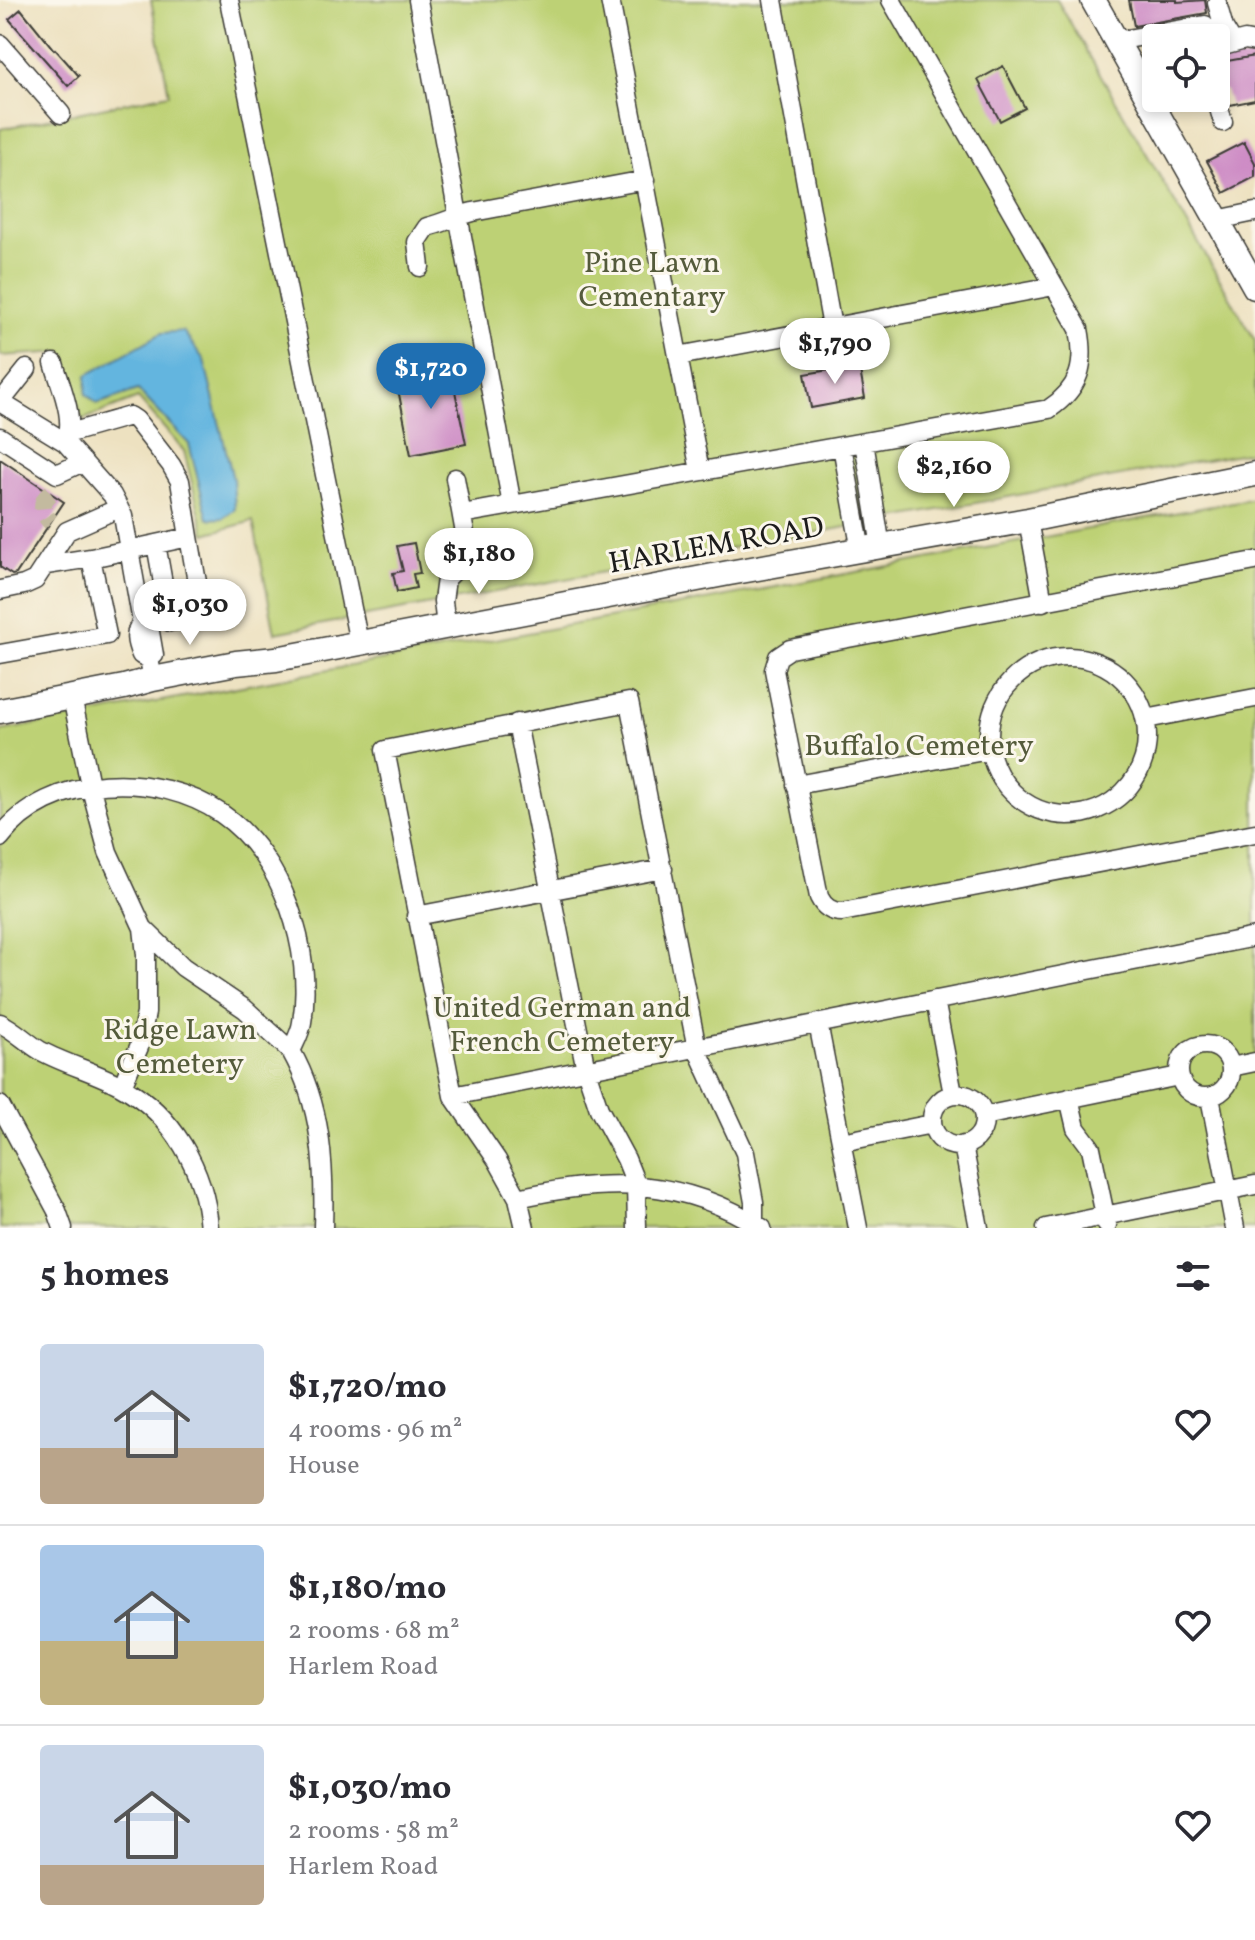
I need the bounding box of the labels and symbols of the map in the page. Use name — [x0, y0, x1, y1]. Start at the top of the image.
park label: Pine Lawn Cementary — [579, 243, 725, 319]
pin: $1,790 — [770, 318, 900, 386]
pin: $1,720 — [366, 343, 496, 411]
pin: $2,160 — [889, 441, 1019, 509]
street label: HARLEM ROAD — [605, 506, 827, 586]
pin: $1,180 — [414, 528, 544, 596]
pin: $1,030 — [125, 579, 255, 647]
park label: Buffalo Cemetery — [804, 726, 1034, 768]
park label: United German and French Cemetery — [433, 988, 691, 1064]
park label: Ridge Lawn Cemetery — [103, 1010, 257, 1086]

